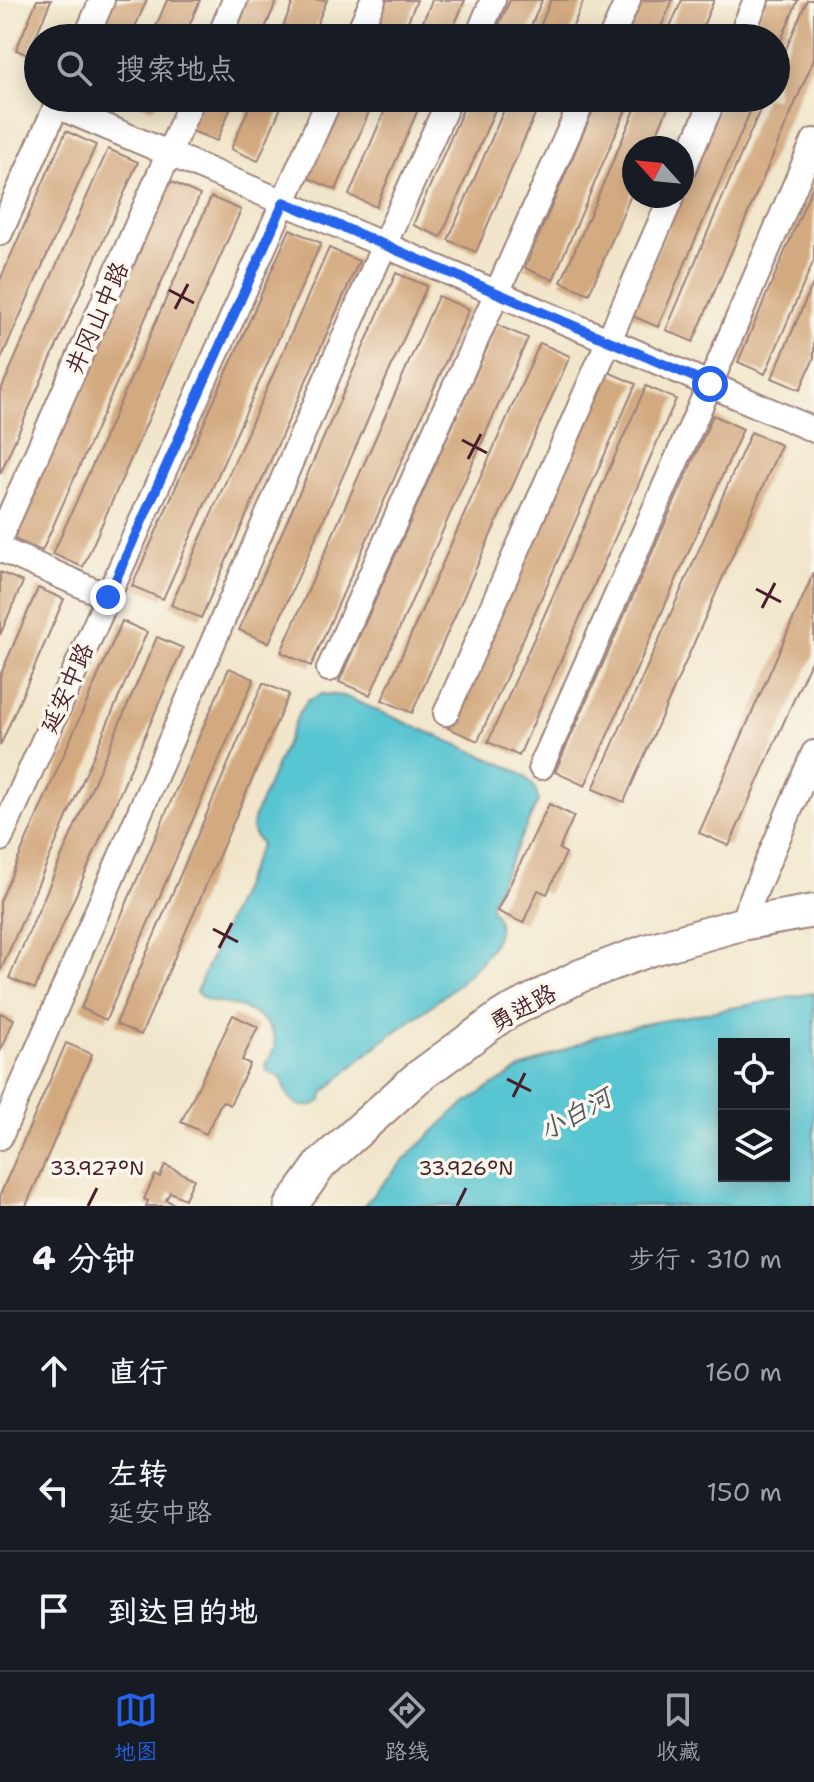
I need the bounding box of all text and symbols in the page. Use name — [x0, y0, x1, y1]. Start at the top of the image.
search box — [24, 24, 790, 112]
icon: search — [52, 46, 96, 90]
text: 搜索地点 — [116, 48, 236, 89]
north arrow — [622, 136, 694, 208]
street label: 井冈山中路 — [58, 257, 136, 379]
route start — [692, 366, 728, 402]
route end — [90, 579, 126, 615]
street label: 延安中路 — [33, 638, 101, 738]
street label: 勇进路 — [484, 977, 562, 1039]
map controls — [718, 1038, 790, 1182]
button: locate — [718, 1038, 790, 1110]
water label: 小白河 — [532, 1077, 621, 1148]
button: layers — [718, 1110, 790, 1182]
text: 33.927°N — [50, 1155, 144, 1181]
text: 33.926°N — [418, 1155, 514, 1181]
text: 4 分钟 — [32, 1235, 136, 1281]
text: 步行 · 310 m — [629, 1241, 782, 1276]
icon: ahead — [32, 1349, 76, 1393]
text: 直行 — [108, 1351, 168, 1392]
text: 160 m — [705, 1354, 782, 1389]
text: 左转 — [108, 1453, 168, 1494]
icon: left — [32, 1469, 76, 1513]
text: 150 m — [706, 1474, 782, 1509]
text: 延安中路 — [108, 1494, 212, 1529]
icon: arrive — [32, 1589, 76, 1633]
text: 到达目的地 — [108, 1591, 258, 1632]
tab: 地图 — [114, 1688, 158, 1766]
tab: 路线 — [385, 1688, 429, 1766]
tab: 收藏 — [656, 1688, 700, 1766]

